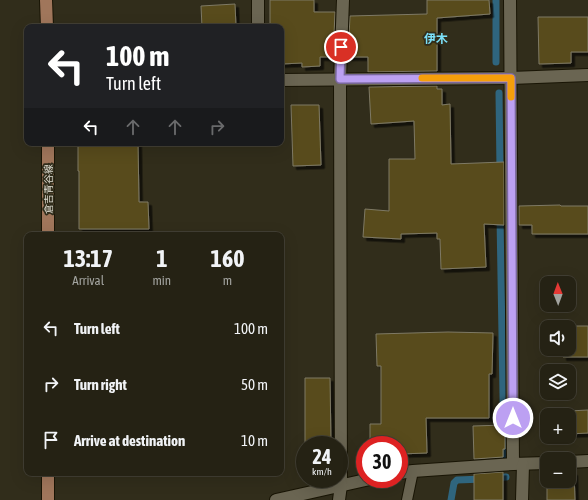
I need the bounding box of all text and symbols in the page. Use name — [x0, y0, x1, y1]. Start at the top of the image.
pin — [324, 30, 358, 64]
district label: 伊木 — [424, 32, 448, 46]
icon: arrive — [330, 36, 352, 58]
icon: left — [40, 40, 92, 92]
text: 100 m — [106, 40, 169, 72]
text: Turn left — [106, 73, 161, 94]
icon: left — [80, 116, 102, 138]
icon: ahead — [122, 116, 144, 138]
icon: ahead — [164, 116, 186, 138]
icon: right — [206, 116, 228, 138]
street label: 倉吉青谷線 — [43, 164, 54, 214]
text: 13:17 — [64, 245, 113, 272]
text: 1 — [156, 245, 167, 272]
text: 160 — [211, 245, 244, 272]
text: Arrival — [72, 273, 104, 288]
text: min — [152, 273, 171, 288]
text: m — [223, 273, 232, 288]
north arrow — [540, 276, 576, 312]
map controls — [540, 276, 576, 488]
icon: left — [40, 317, 62, 339]
text: Turn left — [74, 320, 120, 337]
text: 100 m — [234, 320, 268, 337]
button: sound — [540, 320, 576, 356]
button: layers — [540, 364, 576, 400]
icon: right — [40, 373, 62, 395]
text: Turn right — [74, 376, 127, 393]
text: 50 m — [241, 376, 268, 393]
position arrow — [492, 397, 534, 439]
button: + — [540, 408, 576, 444]
icon: arrive — [40, 429, 62, 451]
text: Arrive at destination — [74, 432, 185, 449]
text: 10 m — [241, 432, 268, 449]
speed limit sign: 30 — [356, 436, 408, 488]
text: 24 — [313, 445, 331, 468]
button: − — [540, 452, 576, 488]
text: km/h — [312, 466, 332, 477]

